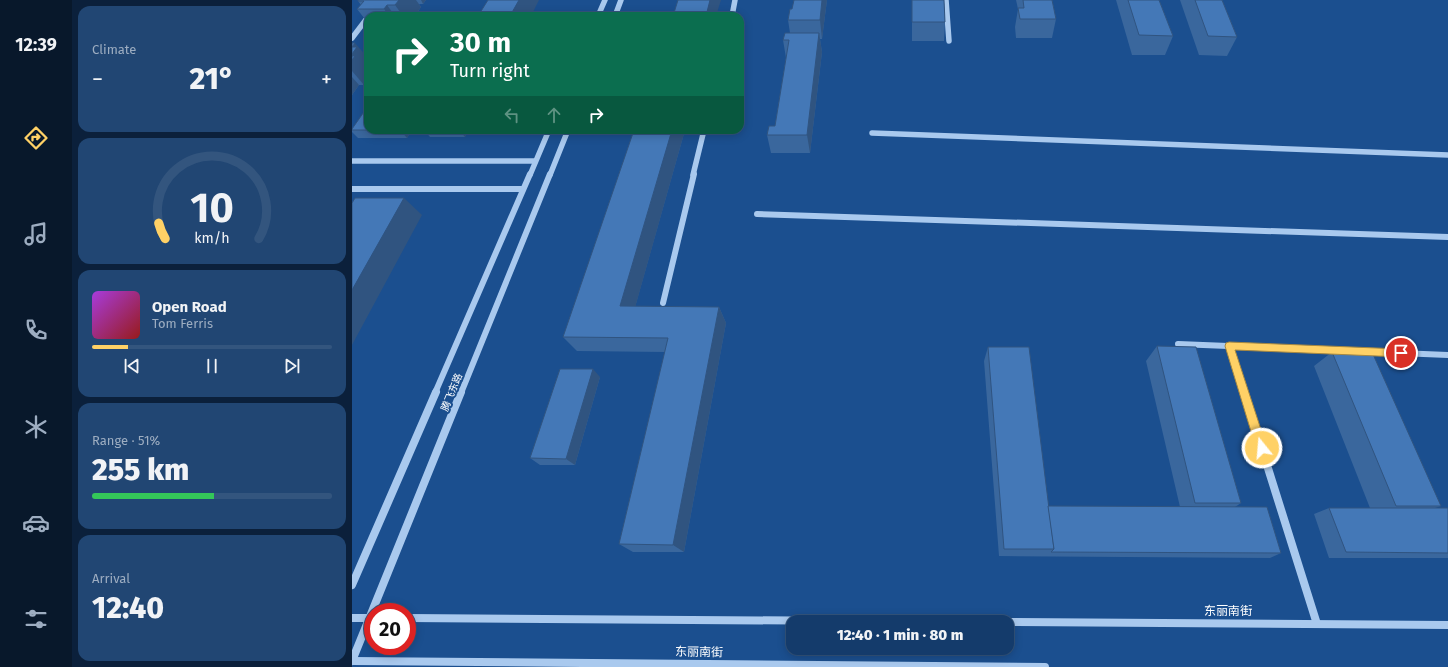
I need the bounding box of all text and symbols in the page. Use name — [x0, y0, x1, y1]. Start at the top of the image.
text: 30 m — [450, 26, 511, 59]
icon: right — [384, 28, 436, 80]
text: 12:39 — [15, 34, 57, 56]
text: Climate — [92, 42, 136, 57]
text: Turn right — [450, 60, 530, 82]
text: 21° — [190, 61, 234, 97]
text: − — [92, 66, 103, 93]
text: + — [321, 66, 332, 93]
icon: left — [501, 104, 523, 126]
icon: ahead — [543, 104, 565, 126]
icon: right — [585, 104, 607, 126]
icon: directions — [22, 124, 50, 152]
text: 10 — [190, 183, 234, 233]
icon: music — [22, 220, 50, 248]
text: km/h — [194, 230, 230, 247]
text: Open Road — [152, 298, 227, 316]
icon: phone — [22, 316, 50, 344]
text: Tom Ferris — [152, 316, 213, 331]
pin — [1384, 336, 1418, 370]
icon: arrive — [1390, 342, 1412, 364]
icon: previous — [121, 355, 143, 377]
icon: pause — [201, 355, 223, 377]
icon: next — [281, 355, 303, 377]
street label: 腾飞东路 — [439, 372, 465, 413]
icon: climate — [22, 413, 50, 441]
position arrow — [1241, 427, 1283, 469]
text: Range · 51% — [92, 433, 160, 448]
text: 255 km — [92, 452, 189, 488]
icon: car — [22, 509, 50, 537]
text: Arrival — [92, 571, 130, 586]
text: 12:40 — [92, 590, 164, 626]
speed limit sign: 20 — [364, 603, 416, 655]
street label: 东丽南街 — [1204, 604, 1252, 618]
icon: filters — [22, 605, 50, 633]
text: 12:40 · 1 min · 80 m — [837, 626, 963, 644]
street label: 东丽南街 — [675, 645, 723, 659]

